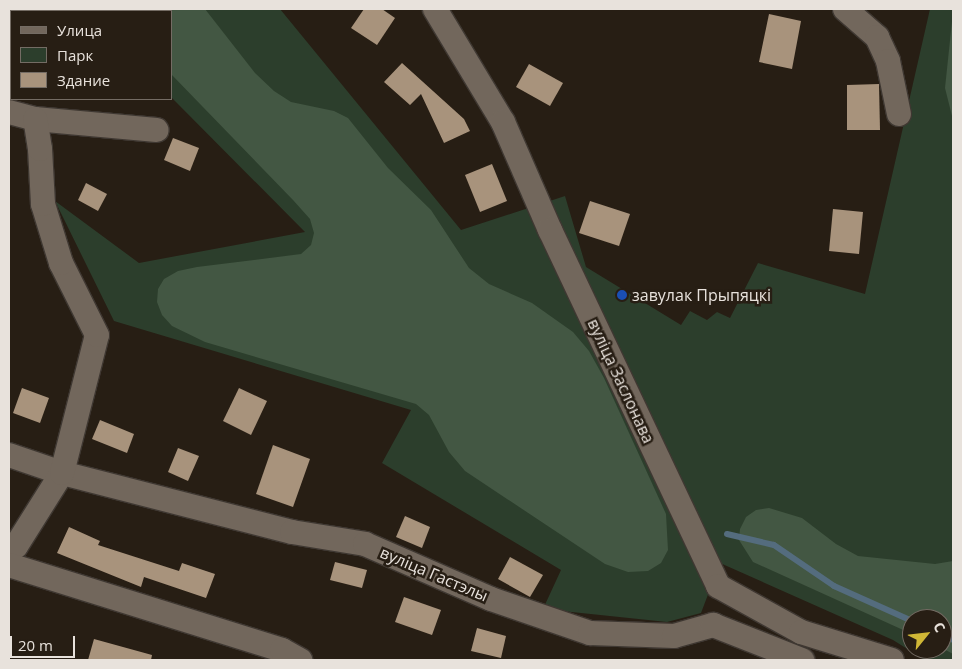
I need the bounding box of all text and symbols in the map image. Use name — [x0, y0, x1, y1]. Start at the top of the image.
legend — [10, 10, 172, 100]
text: Улица — [57, 20, 102, 40]
text: Парк — [57, 45, 93, 65]
text: Здание — [57, 70, 110, 90]
place label: завулак Прыпяцкі — [632, 285, 771, 305]
marker: завулак Прыпяцкі — [616, 289, 628, 301]
street label: вуліца Заслонава — [584, 316, 658, 446]
street label: вуліца Гастэлы — [377, 543, 491, 605]
north arrow — [902, 609, 952, 659]
text: С — [929, 618, 950, 635]
scale bar — [12, 626, 78, 658]
text: 20 m — [18, 635, 53, 655]

